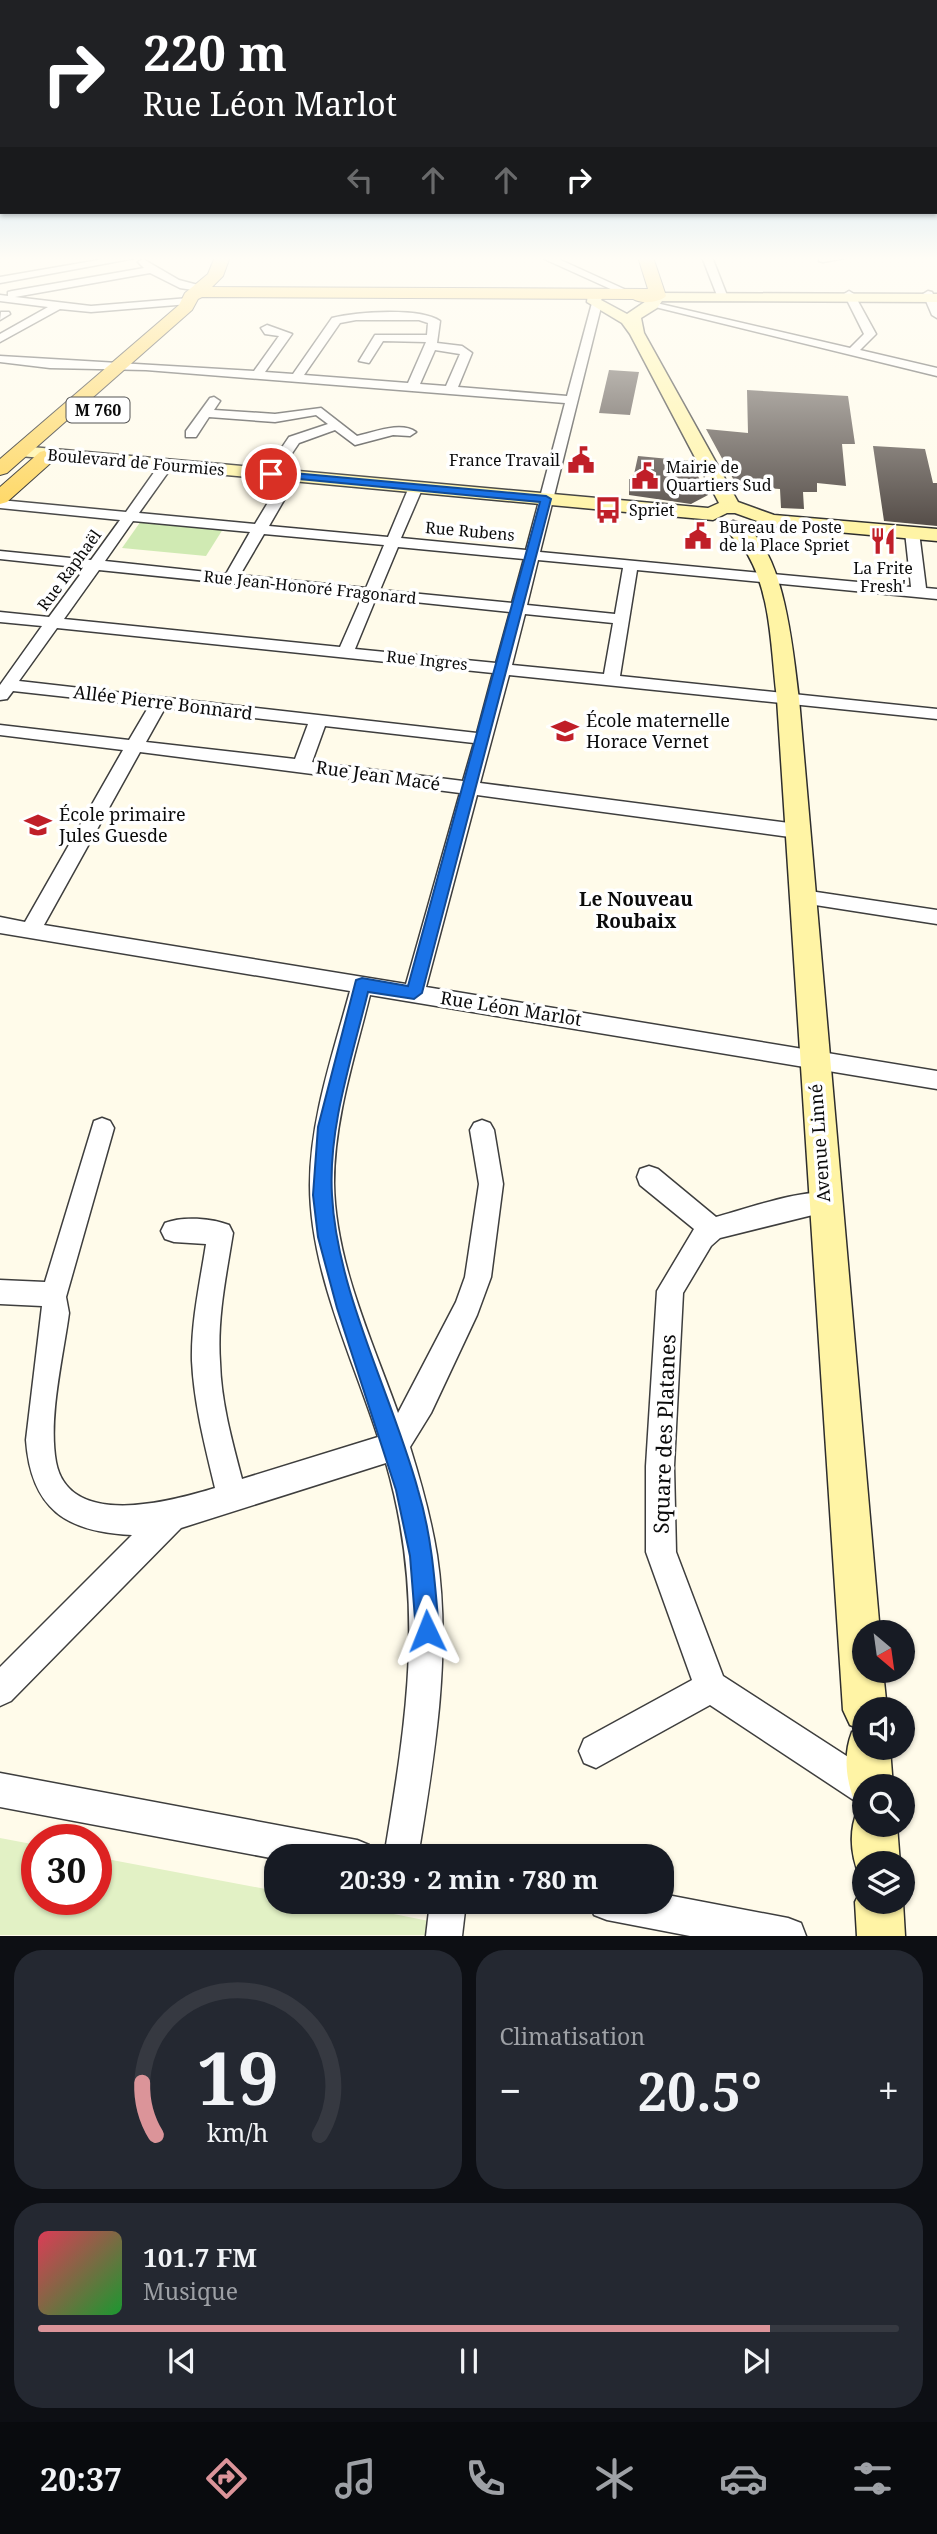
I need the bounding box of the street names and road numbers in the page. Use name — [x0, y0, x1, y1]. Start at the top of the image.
road number: M 760 — [66, 398, 130, 422]
street label: Boulevard de Fourmies — [47, 443, 225, 481]
street label: Rue Rubens — [424, 516, 516, 546]
street label: Rue Raphaël — [32, 525, 106, 615]
street label: Rue Jean-Honoré Fragonard — [203, 565, 418, 609]
street label: Rue Ingres — [385, 645, 469, 675]
street label: Allée Pierre Bonnard — [72, 679, 254, 725]
street label: Rue Jean Macé — [314, 754, 442, 796]
street label: Rue Léon Marlot — [439, 985, 584, 1031]
street label: Avenue Linné — [803, 1083, 835, 1203]
street label: Square des Platanes — [647, 1334, 681, 1534]

